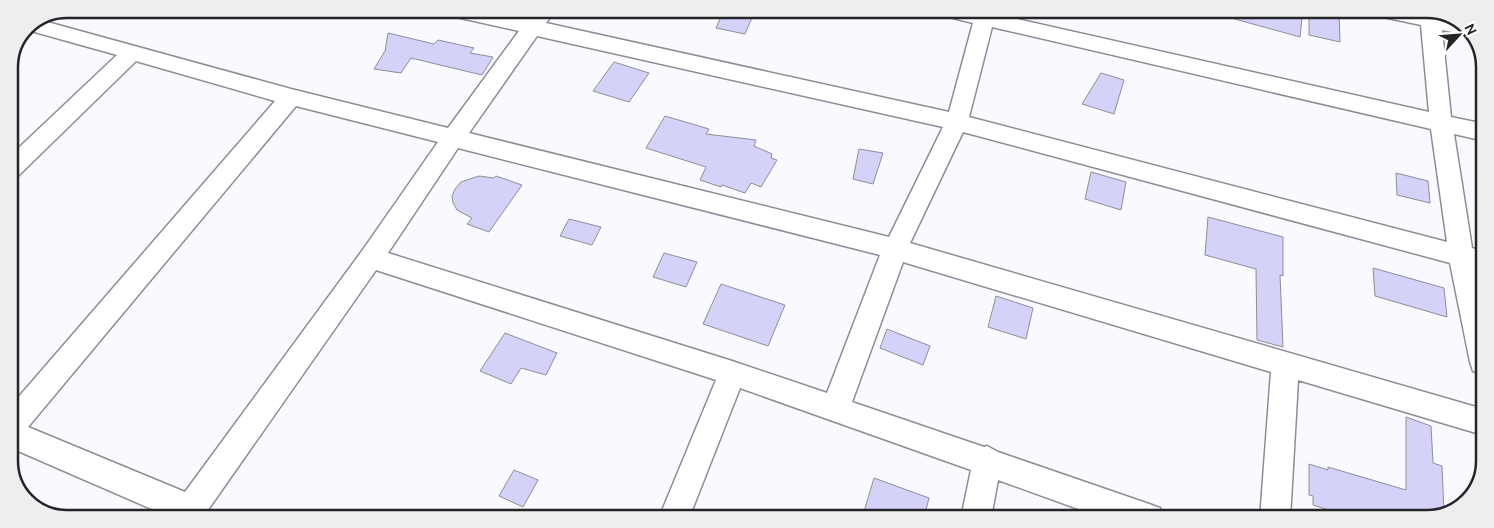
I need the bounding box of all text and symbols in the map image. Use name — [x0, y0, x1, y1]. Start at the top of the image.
north arrow — [1434, 10, 1484, 60]
text: N — [1461, 21, 1480, 38]

